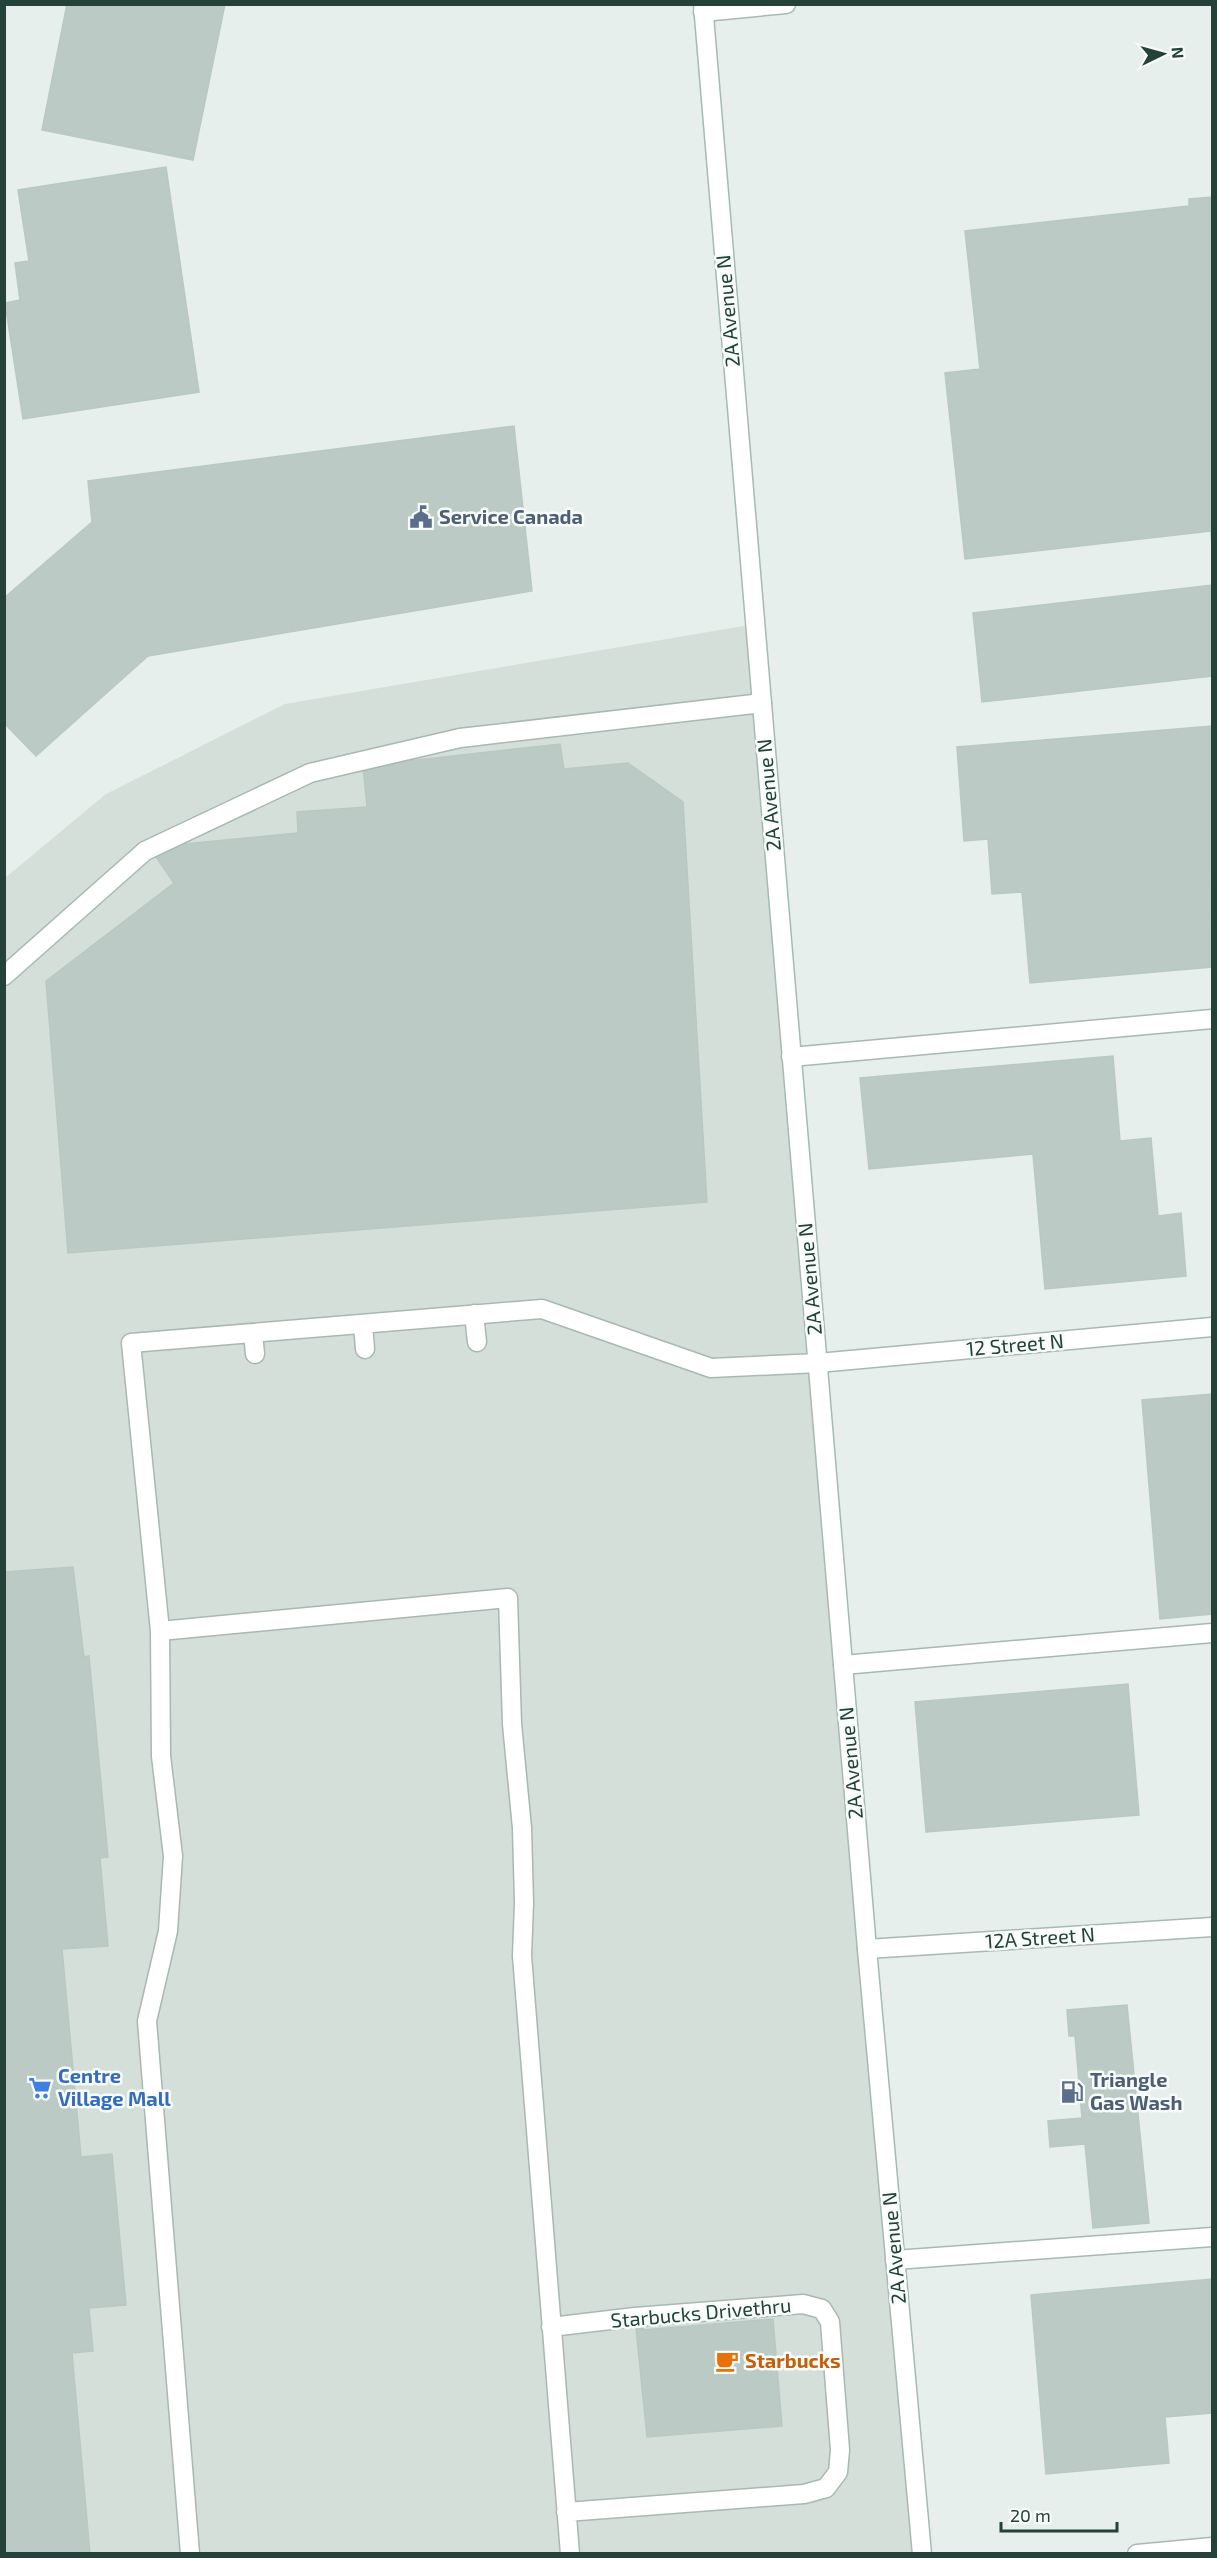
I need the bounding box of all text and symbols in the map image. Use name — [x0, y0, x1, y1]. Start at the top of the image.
north arrow — [1133, 24, 1193, 84]
text: N — [1168, 46, 1188, 59]
street label: 2A Avenue N — [710, 254, 744, 368]
public building icon: Service Canada — [408, 504, 434, 530]
place label: Service Canada — [439, 504, 583, 528]
street label: 2A Avenue N — [751, 738, 785, 852]
street label: 2A Avenue N — [792, 1222, 826, 1336]
street label: 12 Street N — [965, 1328, 1065, 1360]
street label: 2A Avenue N — [833, 1706, 867, 1820]
street label: 12A Street N — [984, 1921, 1096, 1953]
place label: Centre Village Mall — [58, 2063, 171, 2110]
place label: Triangle Gas Wash — [1090, 2067, 1182, 2114]
supermarket icon: Centre Village Mall — [27, 2075, 53, 2101]
fuel station icon: Triangle Gas Wash — [1059, 2079, 1085, 2105]
street label: 2A Avenue N — [876, 2191, 910, 2305]
street label: Starbucks Drivethru — [610, 2292, 792, 2332]
cafe icon: Starbucks — [714, 2348, 740, 2374]
place label: Starbucks — [745, 2348, 841, 2372]
scale bar — [1001, 2495, 1116, 2533]
text: 20 m — [1010, 2504, 1051, 2526]

